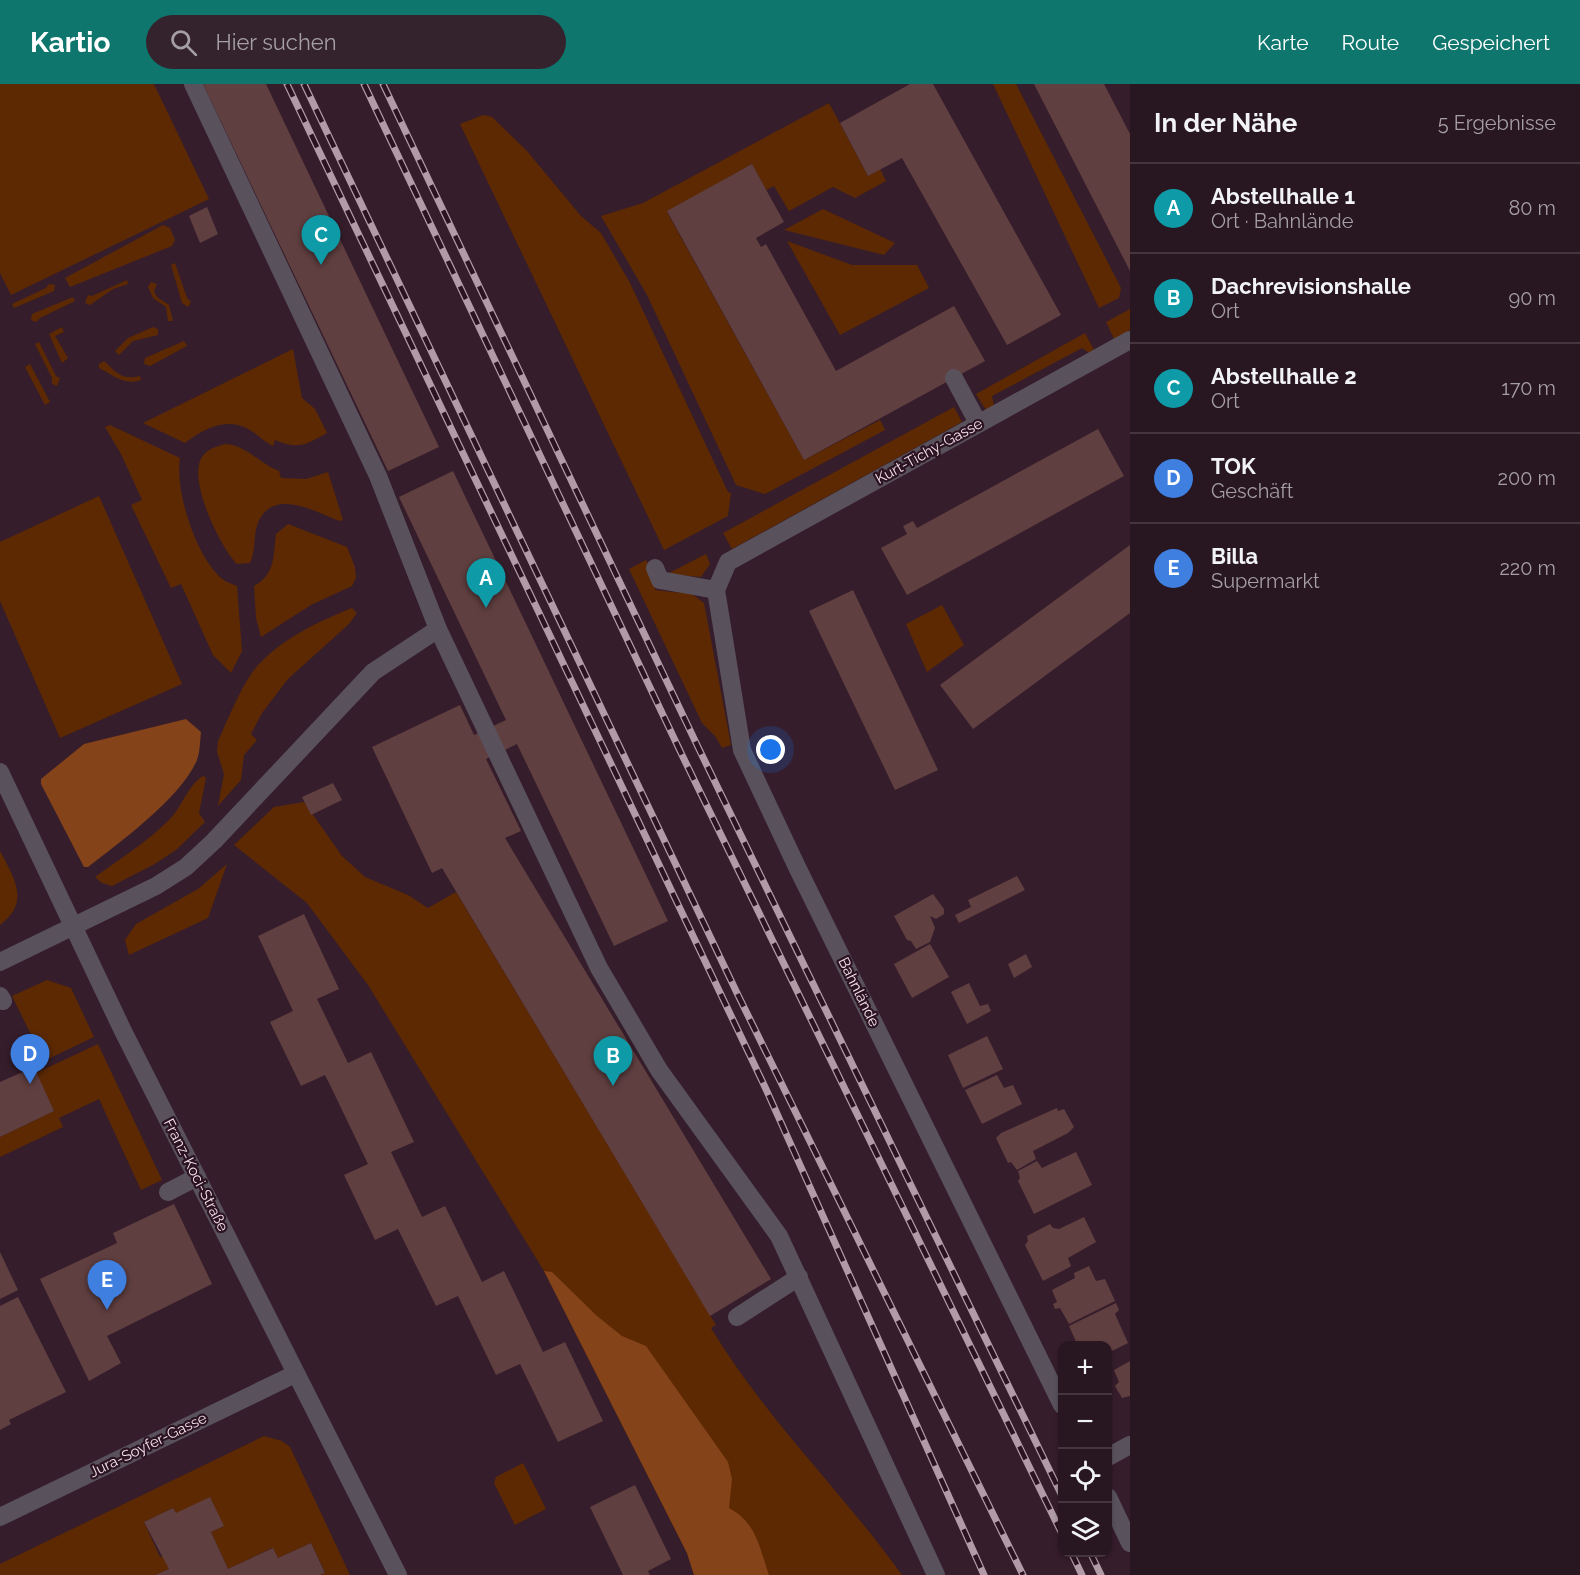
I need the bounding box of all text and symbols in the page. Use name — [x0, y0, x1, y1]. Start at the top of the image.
search box — [146, 15, 566, 69]
text: Kartio — [30, 26, 110, 59]
icon: search — [167, 26, 200, 59]
text: Hier suchen — [215, 29, 337, 55]
text: Karte — [1257, 30, 1309, 55]
text: Route — [1342, 30, 1399, 55]
text: Gespeichert — [1432, 30, 1550, 55]
text: In der Nähe — [1154, 108, 1297, 138]
text: 5 Ergebnisse — [1438, 111, 1556, 135]
text: Abstellhalle 1 — [1211, 183, 1355, 209]
text: A — [1167, 196, 1180, 220]
text: 80 m — [1508, 196, 1556, 220]
text: Ort · Bahnlände — [1211, 209, 1353, 233]
pin: C — [302, 216, 340, 265]
text: Dachrevisionshalle — [1211, 273, 1411, 299]
text: B — [1167, 286, 1180, 310]
text: 90 m — [1509, 286, 1556, 310]
text: Ort — [1211, 299, 1240, 323]
text: Abstellhalle 2 — [1211, 363, 1357, 389]
text: C — [1167, 376, 1180, 400]
text: 170 m — [1501, 376, 1556, 400]
text: Ort — [1211, 389, 1240, 413]
street label: Kurt-Tichy-Gasse — [872, 414, 986, 488]
text: TOK — [1211, 453, 1256, 479]
text: D — [1166, 466, 1181, 490]
text: 200 m — [1498, 466, 1556, 490]
text: Geschäft — [1211, 479, 1293, 503]
text: Billa — [1211, 543, 1258, 569]
text: E — [1167, 556, 1180, 580]
text: 220 m — [1499, 556, 1556, 580]
pin: A — [466, 558, 506, 608]
text: Supermarkt — [1211, 569, 1320, 593]
your location — [756, 735, 785, 764]
street label: Bahnlände — [835, 954, 884, 1030]
pin: D — [10, 1034, 50, 1084]
pin: B — [594, 1036, 632, 1086]
street label: Franz-Koci-Straße — [160, 1116, 232, 1235]
pin: E — [88, 1260, 126, 1310]
map controls — [1058, 1341, 1112, 1557]
button: + — [1058, 1341, 1112, 1395]
button: − — [1058, 1395, 1112, 1449]
street label: Jura-Soyfer-Gasse — [86, 1409, 210, 1481]
button: locate — [1058, 1449, 1112, 1503]
button: layers — [1058, 1503, 1112, 1557]

